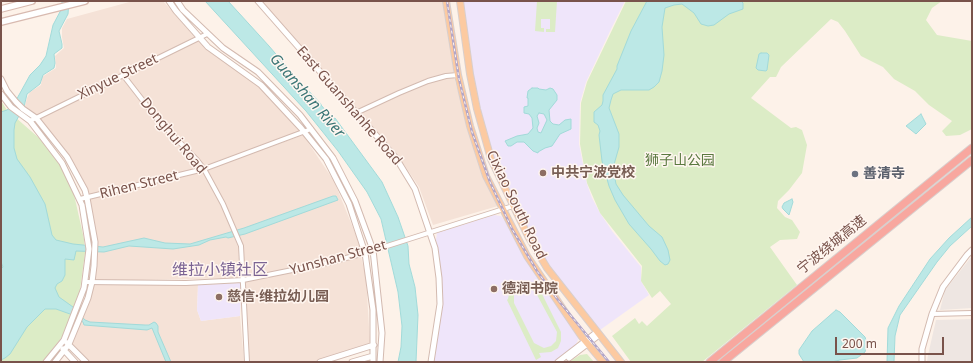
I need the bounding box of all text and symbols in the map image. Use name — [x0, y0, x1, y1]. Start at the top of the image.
street label: East Guanshanhe Road — [293, 43, 405, 169]
street label: Xinyue Street — [75, 50, 161, 104]
water label: Guanshan River — [266, 50, 348, 142]
street label: Donghui Road — [136, 95, 210, 177]
street label: Cixiao South Road — [482, 148, 550, 262]
park label: 狮子山公园 — [645, 153, 715, 169]
place label: 中共宁波党校 — [551, 165, 635, 181]
place label: 善清寺 — [863, 166, 905, 182]
street label: Rihen Street — [98, 167, 180, 203]
marker: 中共宁波党校 — [538, 168, 548, 178]
marker: 善清寺 — [850, 169, 860, 179]
street label: 宁波绕城高速 — [794, 212, 870, 278]
street label: Yunshan Street — [288, 237, 388, 279]
district label: 维拉小镇社区 — [172, 260, 268, 280]
place label: 德润书院 — [502, 281, 558, 297]
marker: 德润书院 — [489, 284, 499, 294]
place label: 慈信·维拉幼儿园 — [227, 289, 329, 305]
marker: 慈信·维拉幼儿园 — [214, 292, 224, 302]
scale bar — [837, 329, 946, 355]
text: 200 m — [842, 335, 877, 352]

